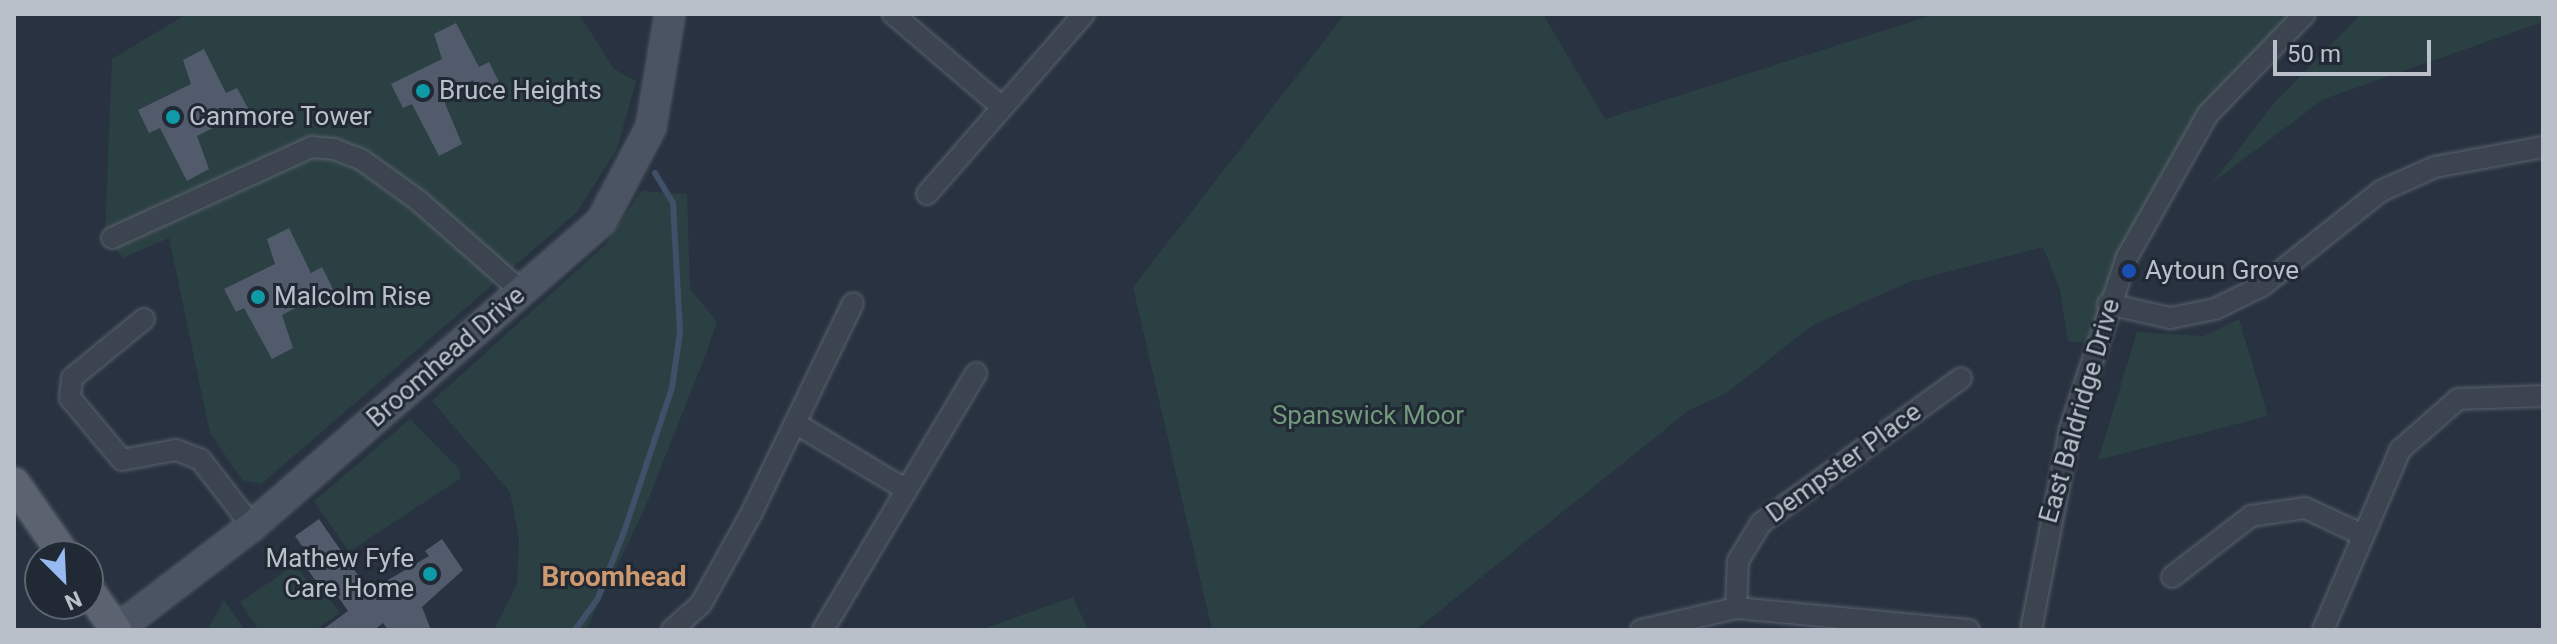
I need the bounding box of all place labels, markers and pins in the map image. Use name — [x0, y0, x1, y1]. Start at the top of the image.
place label: Bruce Heights — [439, 75, 602, 107]
marker: Bruce Heights — [414, 82, 432, 100]
place label: Canmore Tower — [189, 101, 372, 133]
marker: Canmore Tower — [164, 108, 182, 126]
place label: Aytoun Grove — [2145, 255, 2299, 287]
marker: Aytoun Grove — [2120, 262, 2138, 280]
place label: Malcolm Rise — [274, 281, 431, 313]
marker: Malcolm Rise — [249, 288, 267, 306]
place label: Mathew Fyfe Care Home — [266, 543, 414, 604]
marker: Mathew Fyfe Care Home — [421, 565, 439, 583]

